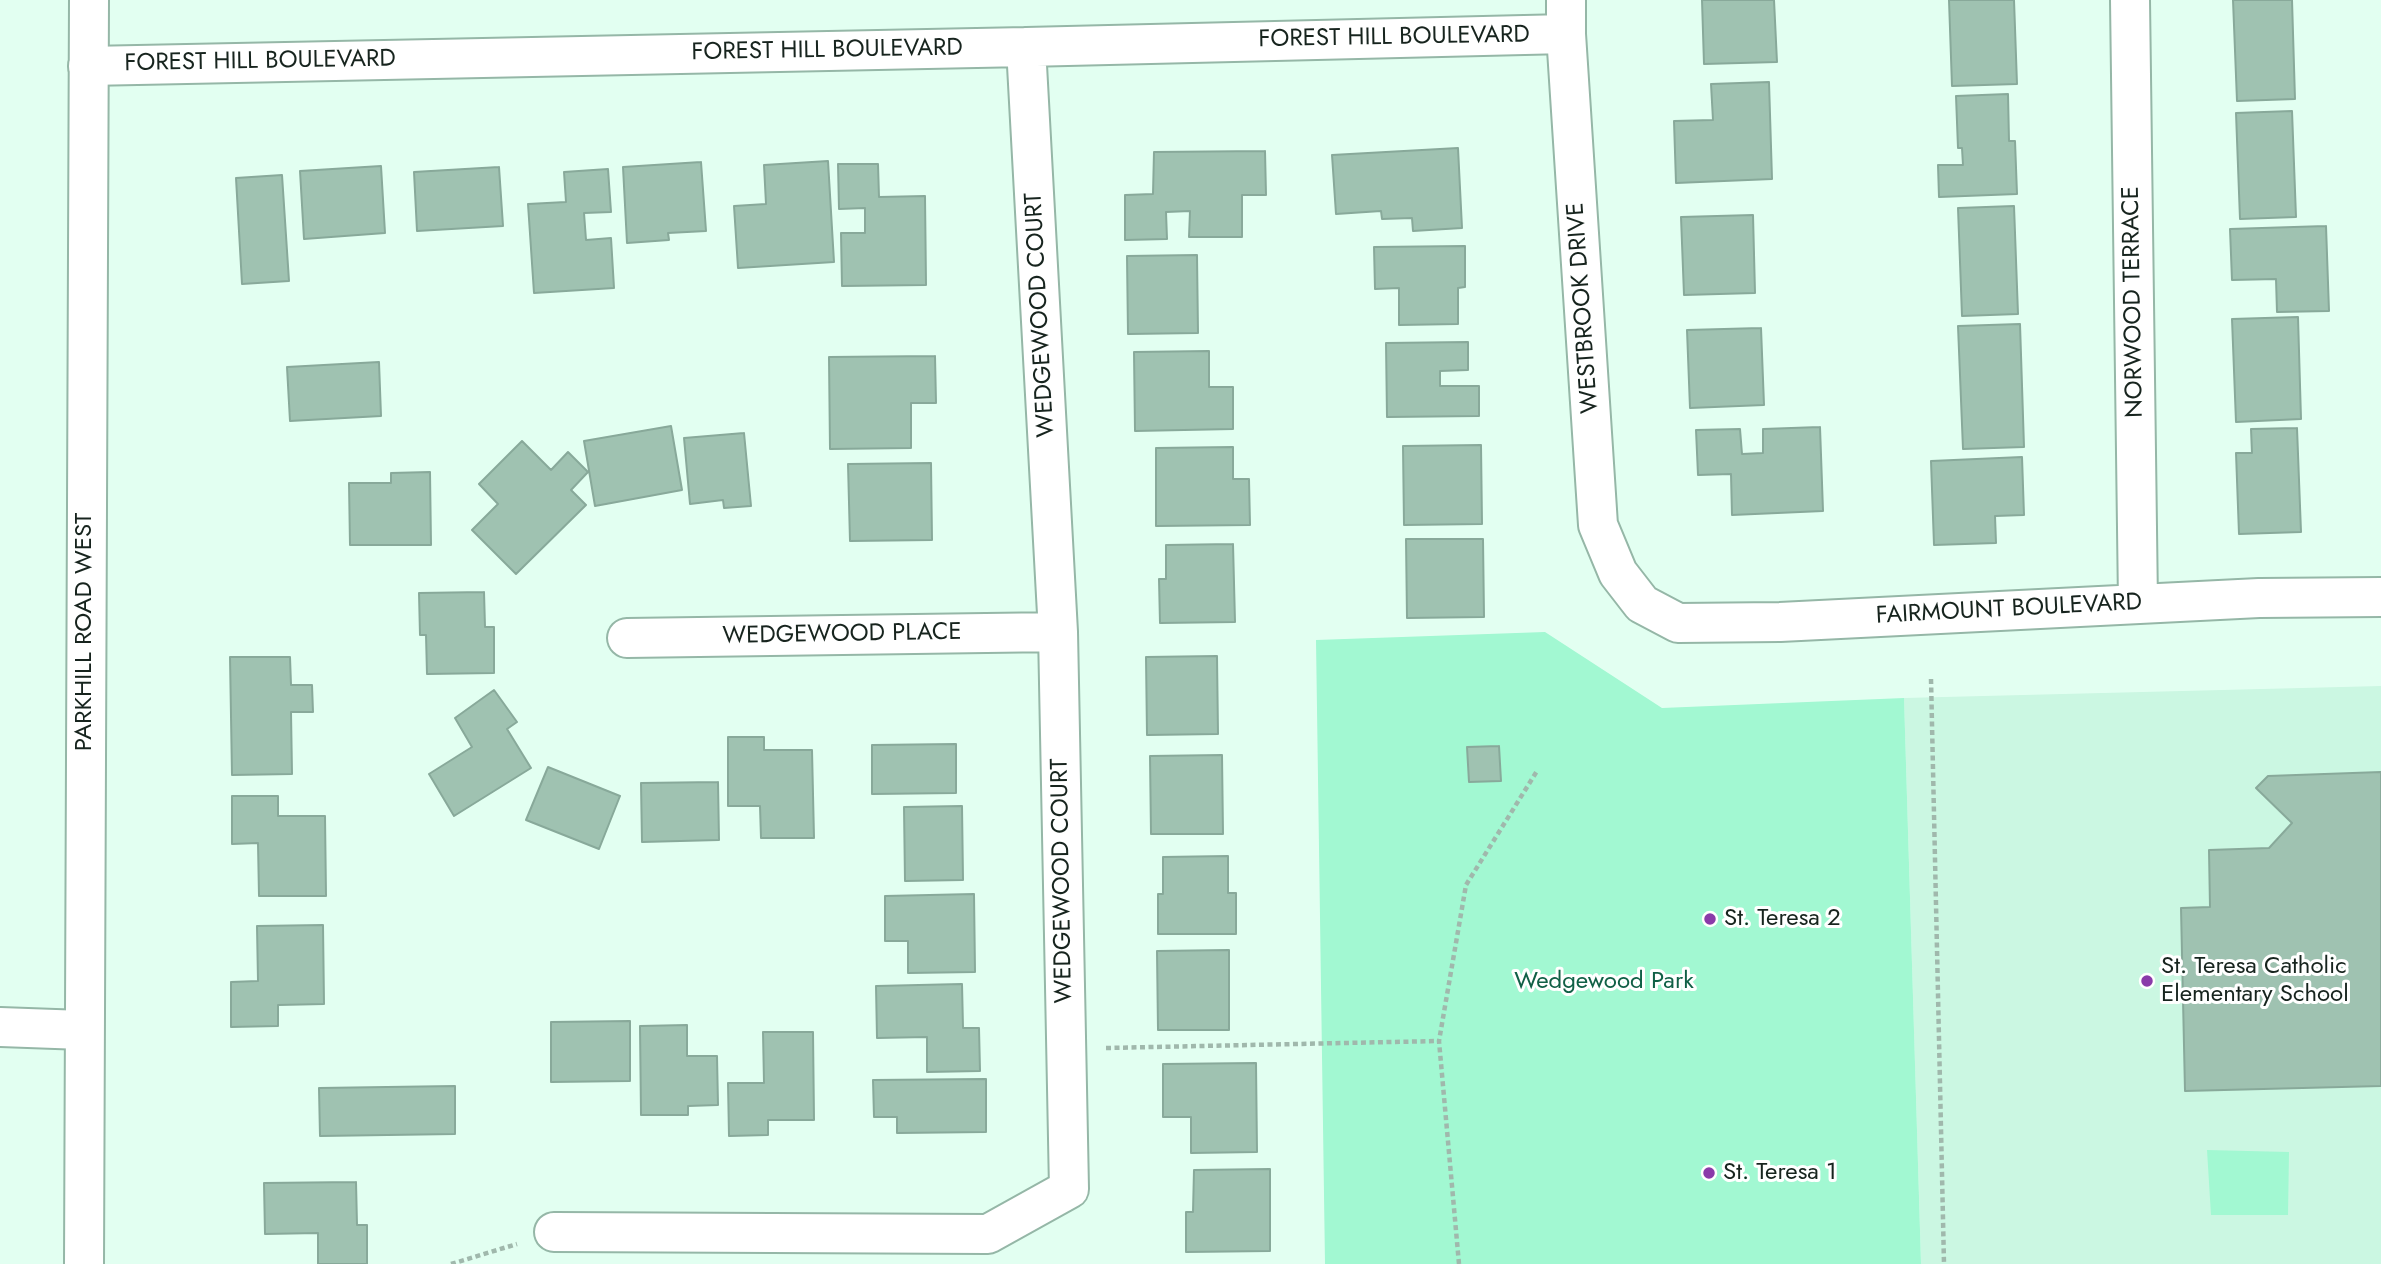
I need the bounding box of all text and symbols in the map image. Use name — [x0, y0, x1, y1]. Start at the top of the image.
street label: FOREST HILL BOULEVARD — [1258, 21, 1530, 55]
street label: FOREST HILL BOULEVARD — [691, 34, 963, 68]
street label: FOREST HILL BOULEVARD — [124, 45, 396, 79]
street label: NORWOOD TERRACE — [2118, 186, 2150, 418]
street label: WEDGEWOOD COURT — [1020, 192, 1062, 438]
street label: WESTBROOK DRIVE — [1562, 202, 1606, 414]
street label: PARKHILL ROAD WEST — [71, 513, 99, 751]
street label: FAIRMOUNT BOULEVARD — [1875, 589, 2143, 631]
street label: WEDGEWOOD PLACE — [722, 619, 962, 651]
street label: WEDGEWOOD COURT — [1046, 758, 1080, 1004]
place label: St. Teresa 2 — [1724, 905, 1841, 933]
marker: St. Teresa 2 — [1702, 911, 1718, 927]
place label: St. Teresa Catholic Elementary School — [2161, 953, 2349, 1009]
park label: Wedgewood Park — [1514, 968, 1694, 996]
marker: St. Teresa Catholic Elementary School — [2139, 973, 2155, 989]
place label: St. Teresa 1 — [1723, 1159, 1837, 1187]
marker: St. Teresa 1 — [1701, 1165, 1717, 1181]

